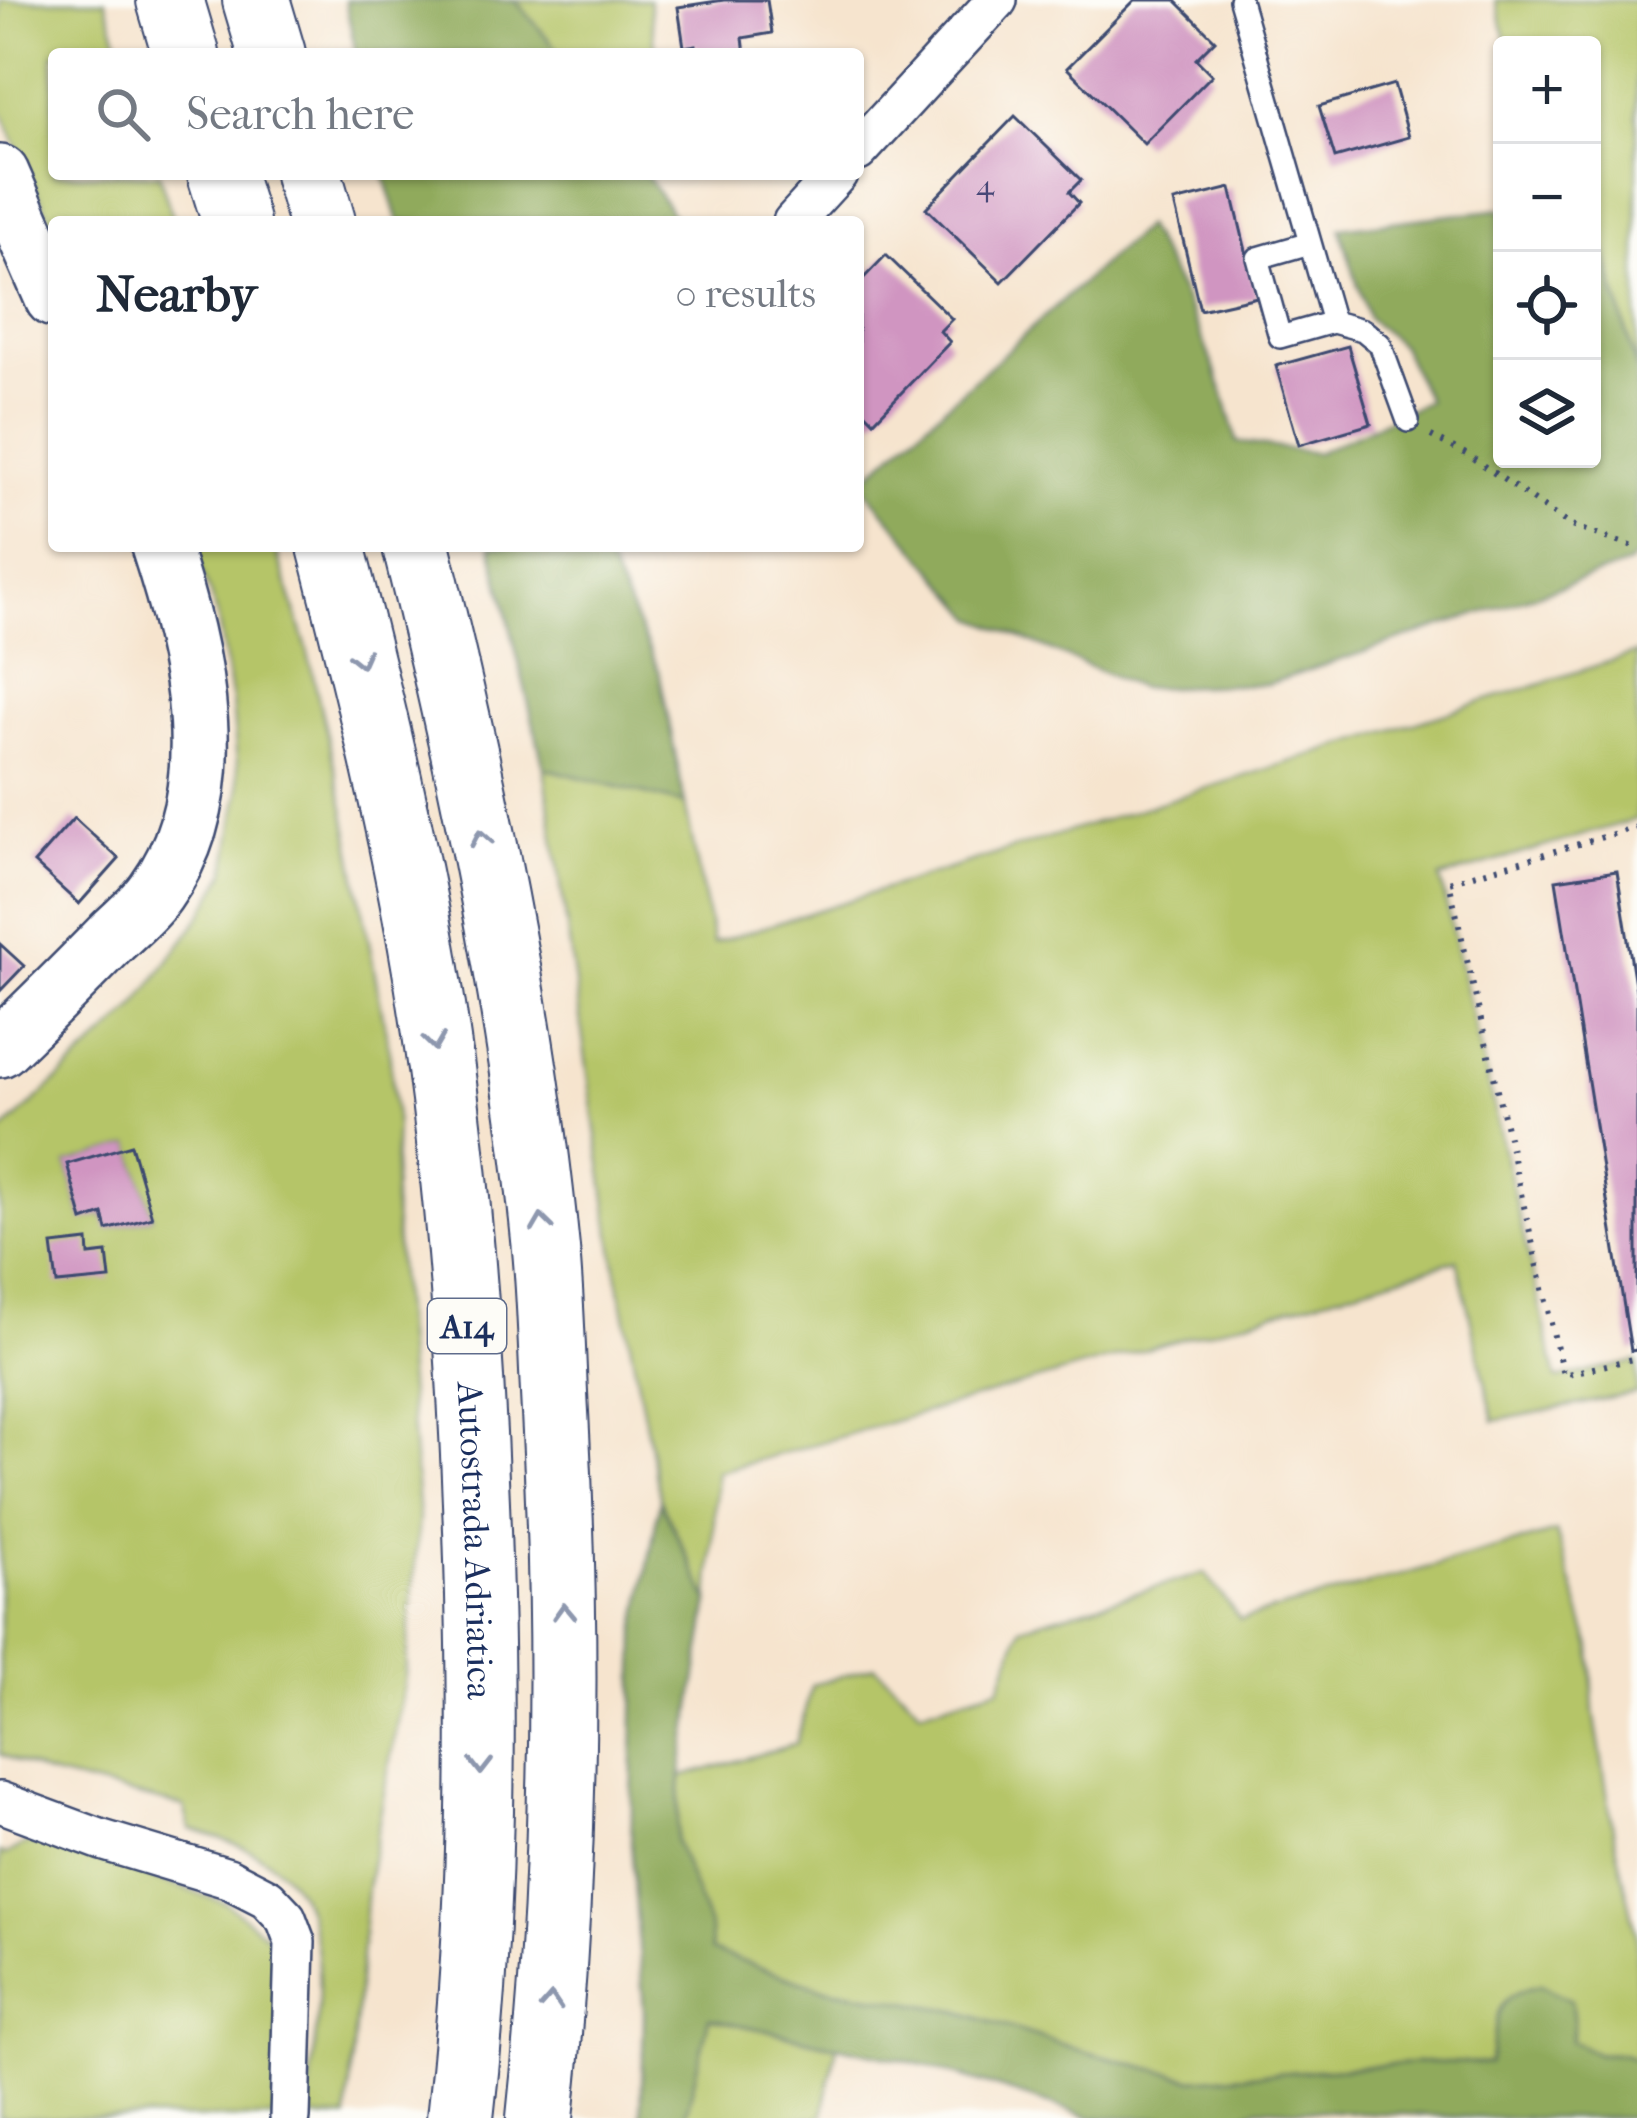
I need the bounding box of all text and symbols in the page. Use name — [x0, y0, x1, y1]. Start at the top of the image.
map controls — [1493, 36, 1601, 468]
button: + — [1493, 36, 1601, 144]
search box — [48, 48, 864, 180]
icon: search — [90, 81, 156, 147]
text: Search here — [186, 88, 414, 141]
button: − — [1493, 144, 1601, 252]
house number: 4 — [976, 168, 995, 203]
button: locate — [1493, 252, 1601, 360]
text: Nearby — [96, 264, 257, 324]
text: 0 results — [675, 271, 816, 317]
button: layers — [1493, 360, 1601, 468]
one-way arrow — [346, 649, 371, 669]
one-way arrow — [469, 828, 495, 848]
one-way arrow — [421, 1032, 447, 1052]
one-way arrow — [530, 1213, 556, 1232]
road number: A14 — [428, 1299, 506, 1353]
street label: Autostrada Adriatica — [448, 1379, 501, 1700]
one-way arrow — [551, 1602, 577, 1621]
one-way arrow — [468, 1758, 494, 1776]
one-way arrow — [538, 1992, 564, 2011]

